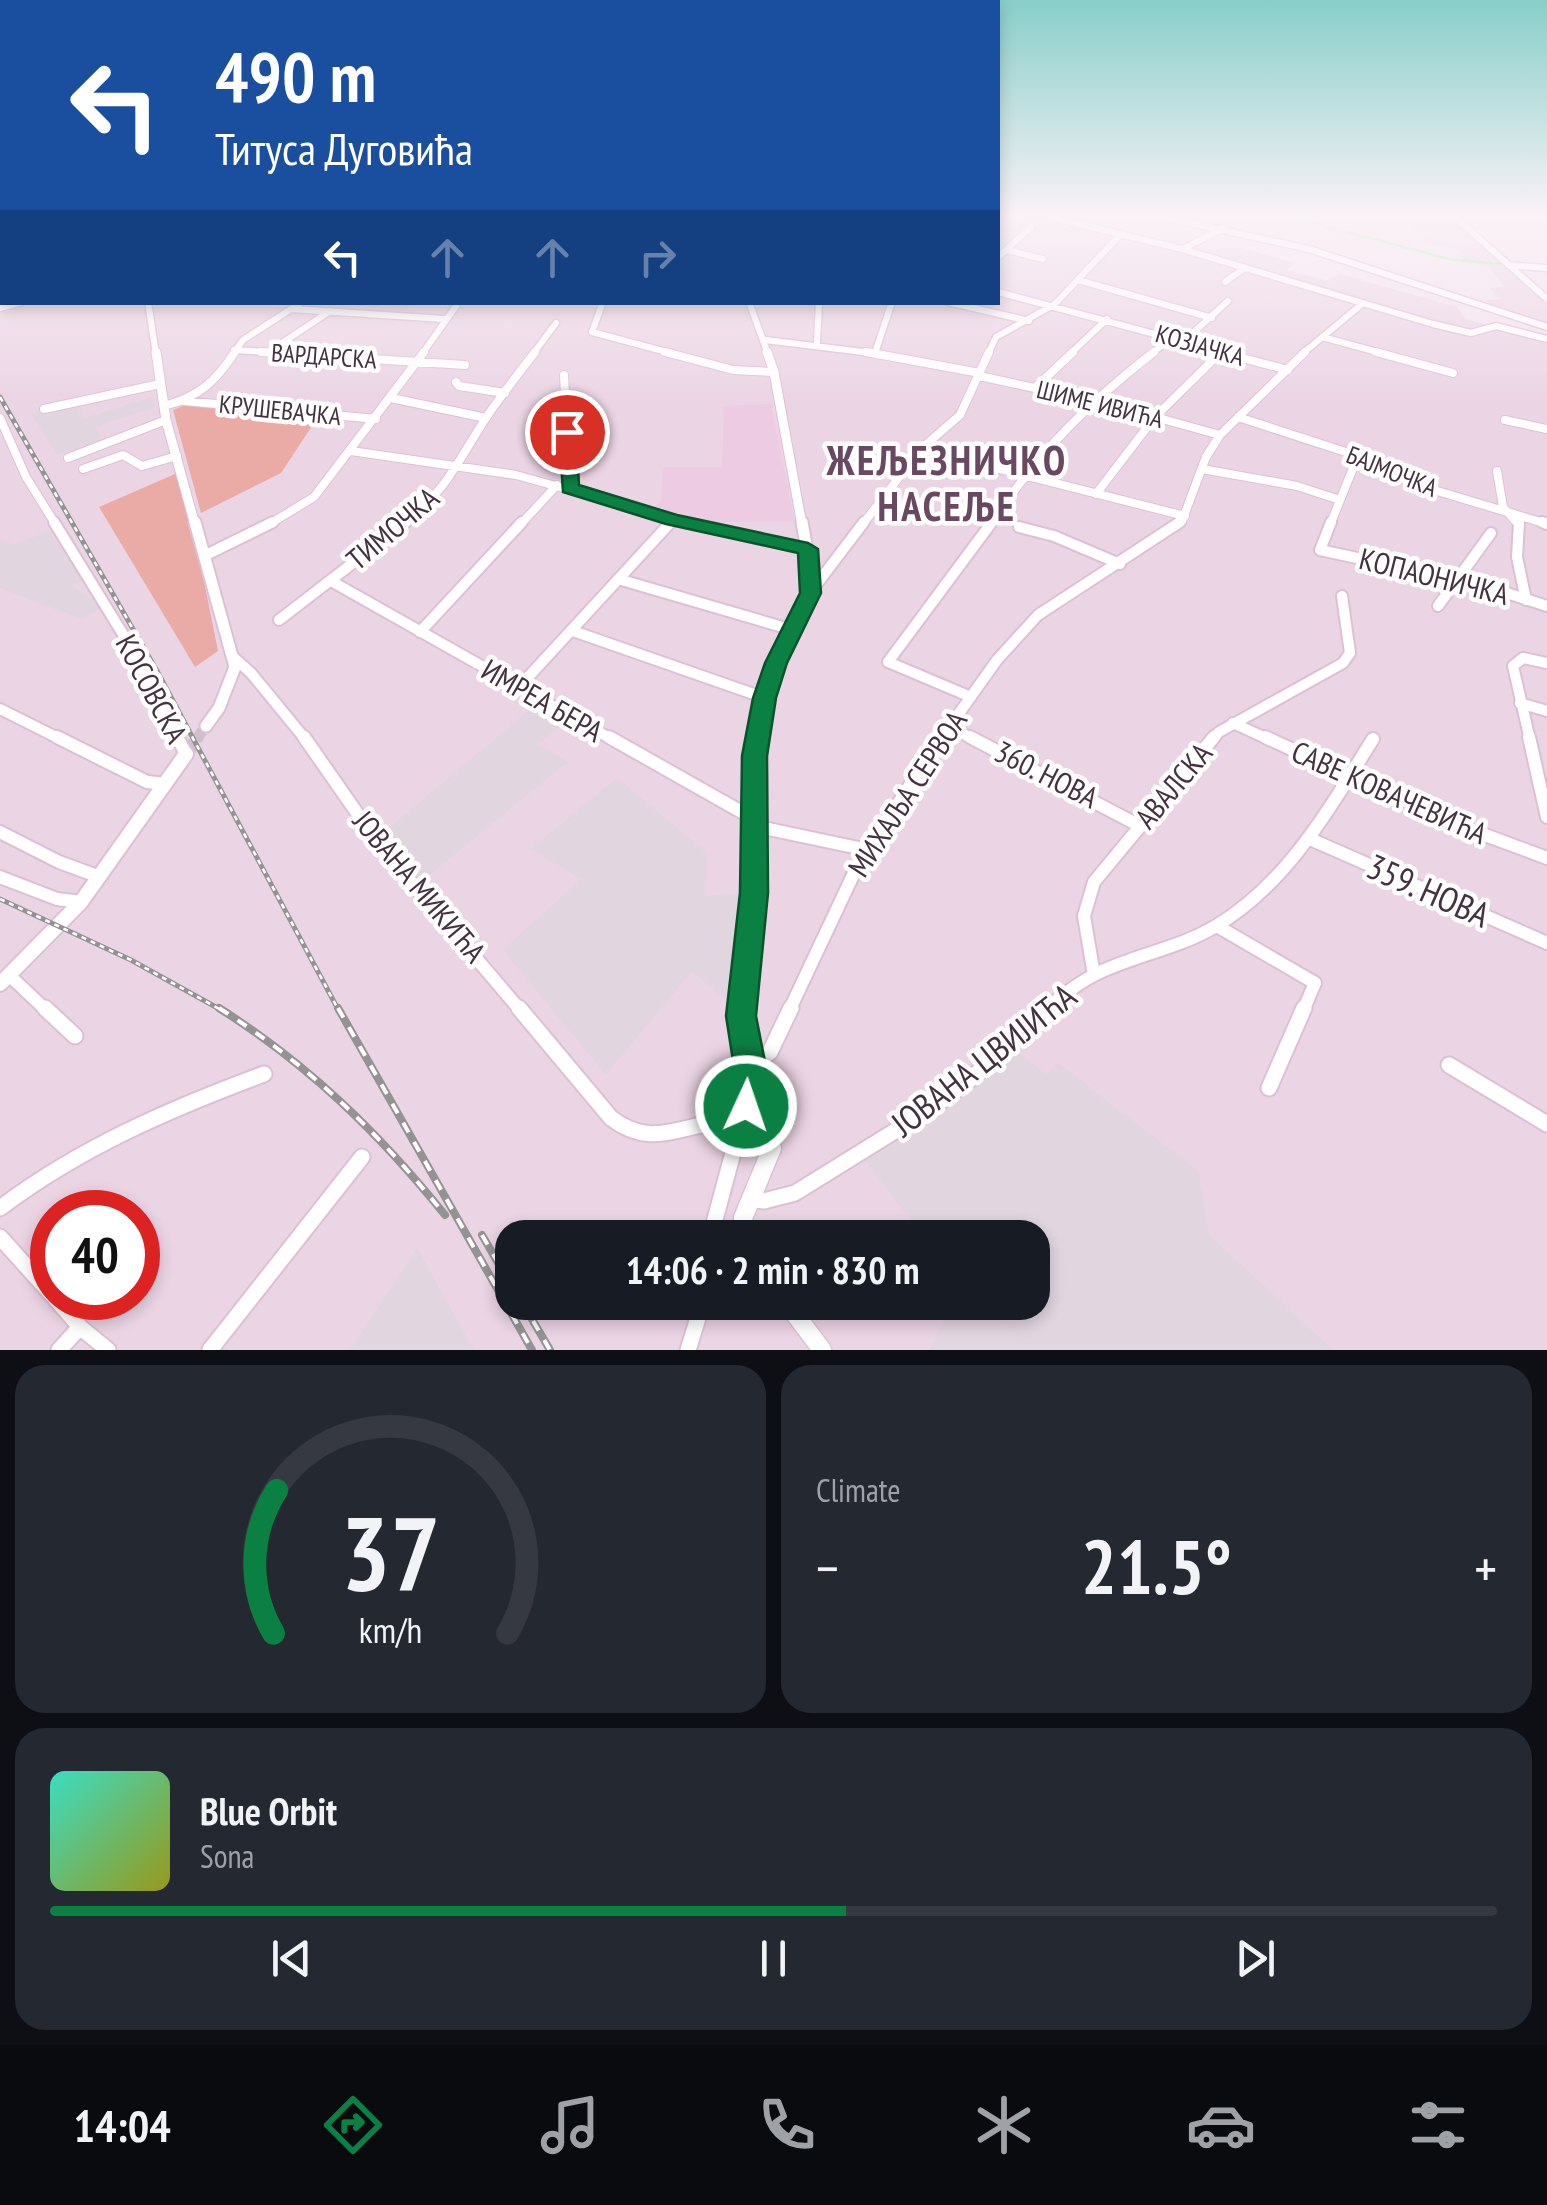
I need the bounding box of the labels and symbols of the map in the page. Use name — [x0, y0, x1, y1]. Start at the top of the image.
street label: КОЗЈАЧКА — [1152, 317, 1248, 373]
street label: ВАРДАРСКА — [270, 336, 378, 376]
street label: ШИМЕ ИВИЋА — [1034, 373, 1167, 435]
street label: КРУШЕВАЧКА — [217, 388, 343, 432]
pin — [525, 390, 610, 475]
district label: ЖЕЉЕЗНИЧКО НАСЕЉЕ — [825, 434, 1068, 532]
street label: БАЈМОЧКА — [1342, 438, 1442, 504]
street label: ТИМОЧКА — [338, 477, 447, 578]
street label: КОПАОНИЧКА — [1356, 538, 1514, 613]
street label: КОСОВСКА — [108, 627, 197, 750]
street label: ИМРЕА БЕРА — [475, 649, 611, 750]
street label: МИХАЉА СЕРВОА — [839, 702, 975, 884]
street label: 360. НОВА — [988, 731, 1106, 817]
street label: САВЕ КОВАЧЕВИЋА — [1286, 731, 1494, 852]
street label: АВАЛСКА — [1126, 734, 1220, 836]
street label: ЈОВАНА МИКИЋА — [345, 801, 496, 971]
street label: 359. НОВА — [1360, 843, 1497, 938]
street label: ЈОВАНА ЦВИЈИЋА — [881, 972, 1085, 1146]
position arrow — [694, 1054, 798, 1158]
speed limit sign: 40 — [30, 1190, 160, 1320]

